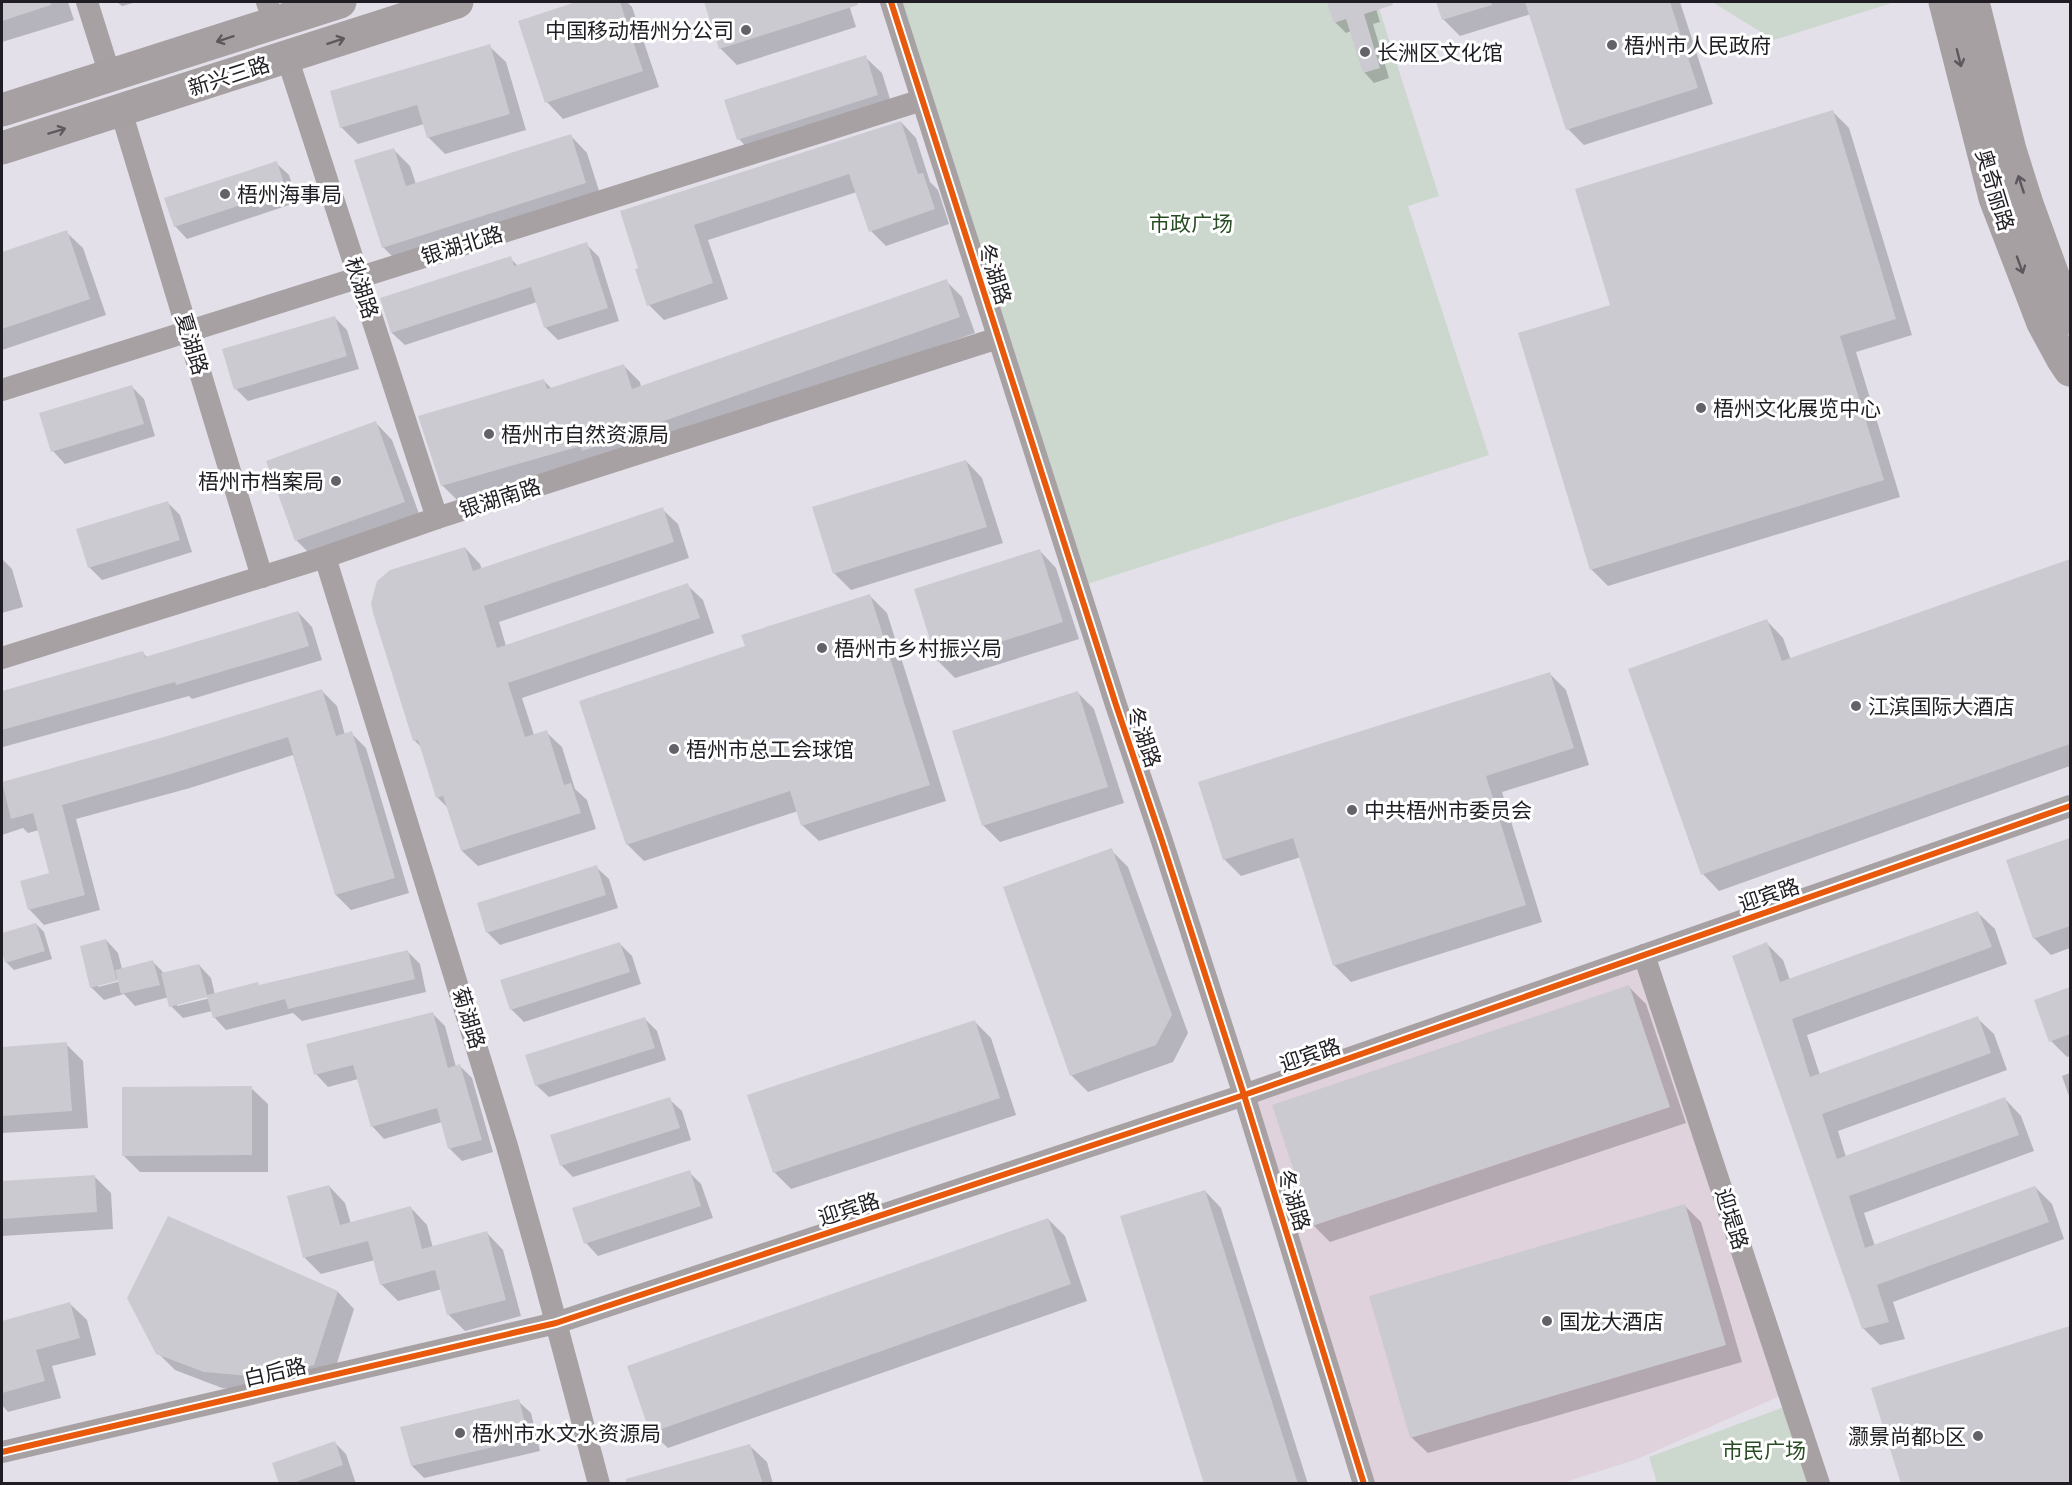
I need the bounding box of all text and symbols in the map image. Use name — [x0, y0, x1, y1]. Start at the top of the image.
place label: 中国移动梧州分公司 — [545, 18, 734, 43]
marker: 中国移动梧州分公司 — [739, 23, 753, 37]
place label: 梧州市人民政府 — [1624, 33, 1771, 58]
one-way arrow — [216, 34, 235, 45]
one-way arrow — [326, 35, 345, 46]
marker: 梧州市人民政府 — [1605, 38, 1619, 52]
place label: 长洲区文化馆 — [1377, 40, 1503, 65]
marker: 长洲区文化馆 — [1358, 45, 1372, 59]
one-way arrow — [1954, 48, 1966, 67]
street label: 新兴三路 — [185, 51, 273, 101]
one-way arrow — [47, 125, 66, 136]
street label: 奥奇丽路 — [1971, 146, 2019, 234]
one-way arrow — [2014, 175, 2025, 194]
place label: 梧州海事局 — [237, 182, 342, 207]
marker: 梧州海事局 — [218, 187, 232, 201]
park label: 市政广场 — [1149, 211, 1233, 236]
street label: 银湖北路 — [418, 221, 506, 269]
street label: 冬湖路 — [973, 240, 1017, 308]
street label: 秋湖路 — [340, 254, 384, 322]
one-way arrow — [2015, 255, 2026, 274]
street label: 夏湖路 — [171, 310, 213, 378]
place label: 梧州文化展览中心 — [1713, 396, 1881, 421]
marker: 梧州文化展览中心 — [1694, 401, 1708, 415]
place label: 梧州市自然资源局 — [501, 422, 669, 447]
marker: 梧州市自然资源局 — [482, 427, 496, 441]
place label: 梧州市档案局 — [198, 469, 324, 494]
street label: 银湖南路 — [456, 473, 544, 523]
marker: 梧州市档案局 — [329, 474, 343, 488]
place label: 梧州市乡村振兴局 — [834, 636, 1002, 661]
marker: 梧州市乡村振兴局 — [815, 641, 829, 655]
place label: 江滨国际大酒店 — [1868, 694, 2015, 719]
marker: 江滨国际大酒店 — [1849, 699, 1863, 713]
street label: 冬湖路 — [1122, 703, 1166, 771]
place label: 梧州市总工会球馆 — [686, 737, 854, 762]
marker: 梧州市总工会球馆 — [667, 742, 681, 756]
place label: 中共梧州市委员会 — [1364, 798, 1532, 823]
marker: 中共梧州市委员会 — [1345, 803, 1359, 817]
street label: 迎宾路 — [1735, 873, 1803, 917]
street label: 菊湖路 — [448, 984, 490, 1052]
street label: 迎宾路 — [1276, 1033, 1344, 1077]
street label: 冬湖路 — [1273, 1166, 1315, 1234]
street label: 迎堤路 — [1710, 1185, 1754, 1253]
street label: 迎宾路 — [815, 1187, 883, 1231]
place label: 国龙大酒店 — [1559, 1309, 1664, 1334]
marker: 国龙大酒店 — [1540, 1314, 1554, 1328]
street label: 白后路 — [241, 1353, 309, 1391]
place label: 梧州市水文水资源局 — [472, 1421, 661, 1446]
place label: 灏景尚都b区 — [1848, 1424, 1966, 1449]
marker: 梧州市水文水资源局 — [453, 1426, 467, 1440]
marker: 灏景尚都b区 — [1971, 1429, 1985, 1443]
park label: 市民广场 — [1722, 1438, 1806, 1463]

